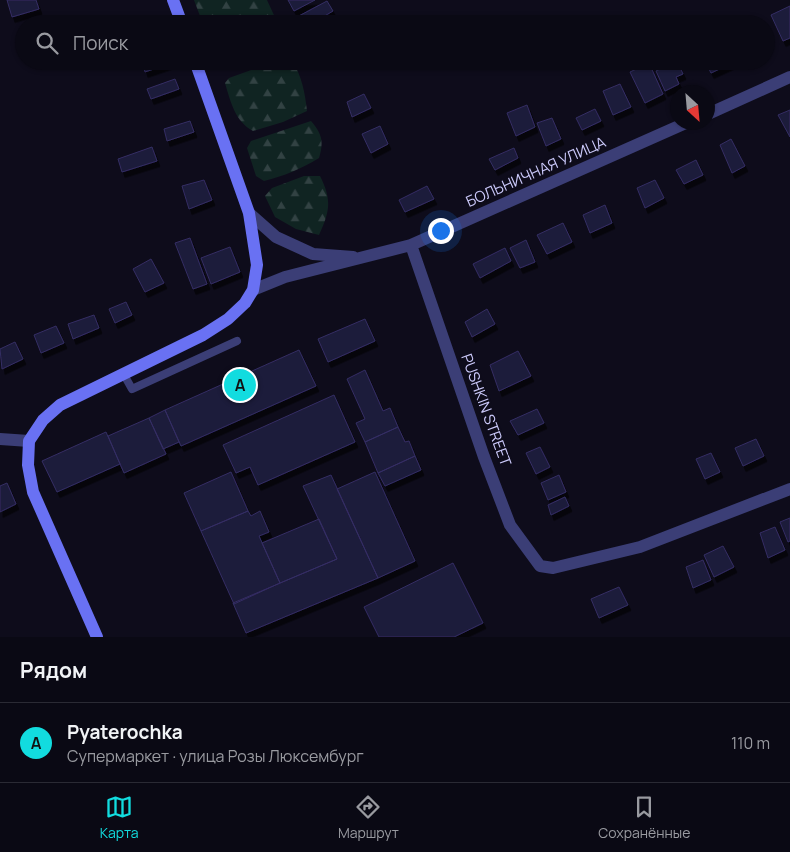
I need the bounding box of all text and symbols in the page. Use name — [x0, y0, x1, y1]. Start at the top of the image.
search box — [15, 15, 775, 70]
icon: search — [33, 29, 61, 57]
text: Поиск — [73, 30, 128, 56]
north arrow — [670, 85, 715, 130]
street label: БОЛЬНИЧНАЯ УЛИЦА — [463, 131, 610, 212]
your location — [428, 218, 454, 244]
street label: PUSHKIN STREET — [456, 351, 517, 469]
pin: A — [224, 366, 256, 404]
text: Рядом — [20, 656, 87, 684]
text: Pyaterochka — [67, 719, 183, 745]
text: A — [31, 732, 41, 754]
text: 110 m — [731, 732, 770, 754]
text: Супермаркет · улица Розы Люксембург — [67, 745, 364, 767]
tab: Карта — [100, 793, 139, 842]
tab: Маршрут — [338, 793, 399, 842]
tab: Сохранённые — [598, 793, 690, 842]

